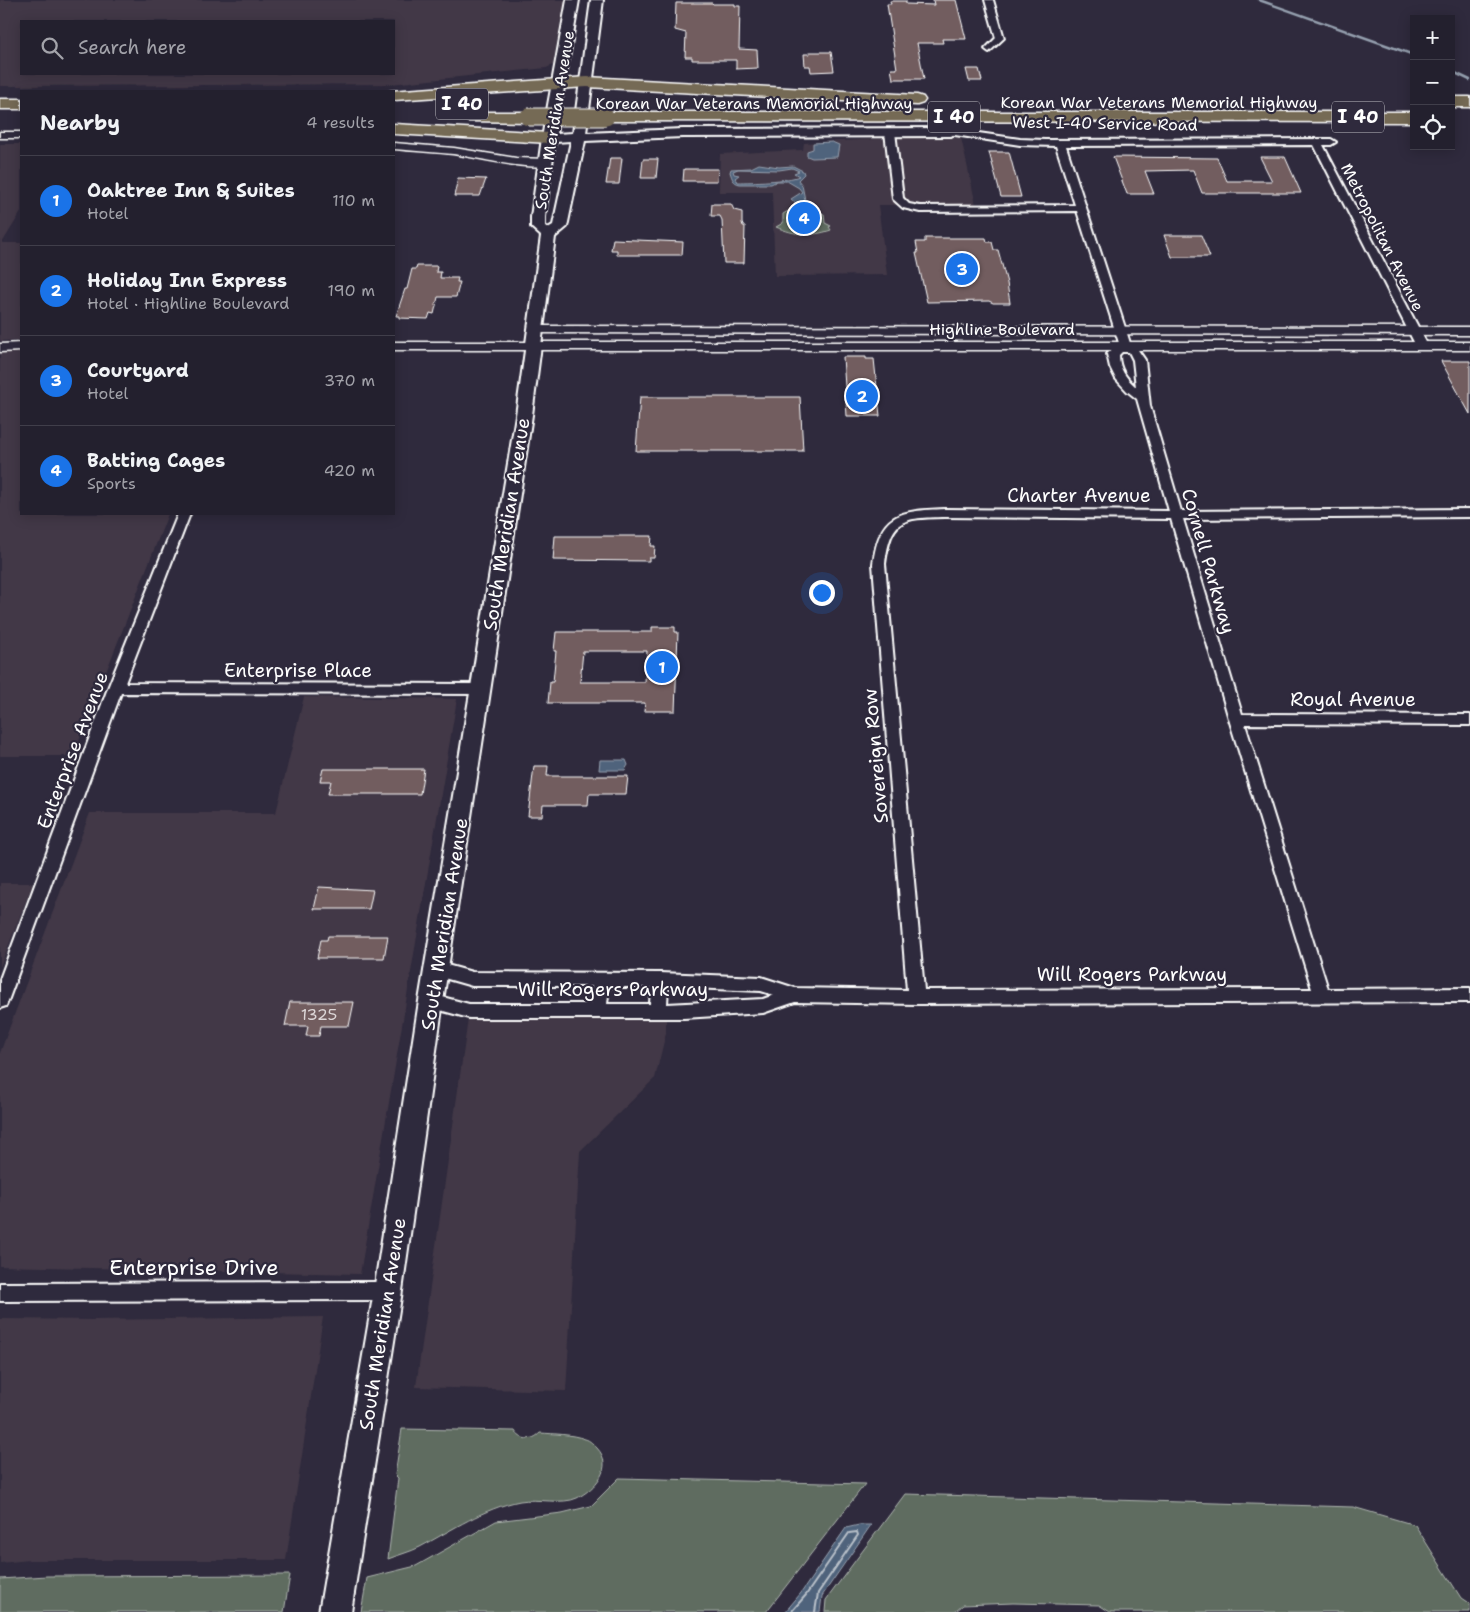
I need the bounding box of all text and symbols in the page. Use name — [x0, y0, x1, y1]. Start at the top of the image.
map controls — [1410, 15, 1455, 150]
button: + — [1410, 15, 1455, 60]
search box — [20, 20, 395, 75]
street label: South Meridian Avenue — [530, 29, 579, 211]
icon: search — [38, 34, 66, 62]
text: Search here — [78, 35, 187, 60]
button: − — [1410, 60, 1455, 105]
road number: I 40 — [436, 88, 488, 120]
street label: Korean War Veterans Memorial Highway — [1000, 92, 1318, 113]
street label: Korean War Veterans Memorial Highway — [595, 93, 913, 114]
road number: I 40 — [928, 101, 980, 132]
road number: I 40 — [1332, 101, 1384, 132]
button: locate — [1410, 105, 1455, 150]
text: Nearby — [40, 109, 120, 137]
street label: West I-40 Service Road — [1012, 111, 1198, 136]
text: 4 results — [306, 112, 375, 133]
street label: Metropolitan Avenue — [1336, 160, 1429, 315]
text: Oaktree Inn & Suites — [87, 178, 295, 203]
text: 1 — [52, 190, 60, 211]
text: 110 m — [332, 190, 375, 211]
pin: 4 — [788, 199, 820, 237]
text: Hotel — [87, 203, 128, 224]
pin: 3 — [946, 250, 978, 288]
text: Holiday Inn Express — [87, 268, 287, 293]
text: 2 — [50, 280, 62, 301]
text: 190 m — [328, 280, 375, 301]
text: Hotel · Highline Boulevard — [87, 293, 289, 314]
street label: Highline Boulevard — [929, 319, 1075, 340]
text: Courtyard — [87, 358, 189, 383]
text: 3 — [50, 370, 62, 391]
text: 370 m — [324, 370, 375, 391]
pin: 2 — [846, 377, 878, 415]
text: Hotel — [87, 383, 128, 404]
street label: South Meridian Avenue — [477, 416, 536, 632]
text: Batting Cages — [87, 448, 225, 473]
text: 4 — [50, 460, 62, 481]
text: 420 m — [324, 460, 375, 481]
text: Sports — [87, 473, 136, 494]
street label: Charter Avenue — [1007, 483, 1151, 508]
street label: Cornell Parkway — [1176, 486, 1241, 637]
your location — [809, 580, 835, 606]
pin: 1 — [646, 648, 678, 686]
street label: Enterprise Place — [224, 658, 372, 683]
street label: Enterprise Avenue — [31, 668, 114, 832]
street label: Sovereign Row — [857, 687, 894, 825]
street label: Royal Avenue — [1290, 687, 1416, 712]
street label: South Meridian Avenue — [415, 816, 474, 1032]
street label: Will Rogers Parkway — [1037, 962, 1227, 987]
street label: Will Rogers Parkway — [518, 977, 708, 1002]
house number: 1325 — [301, 1004, 337, 1025]
street label: South Meridian Avenue — [353, 1216, 412, 1432]
street label: Enterprise Drive — [109, 1253, 279, 1282]

